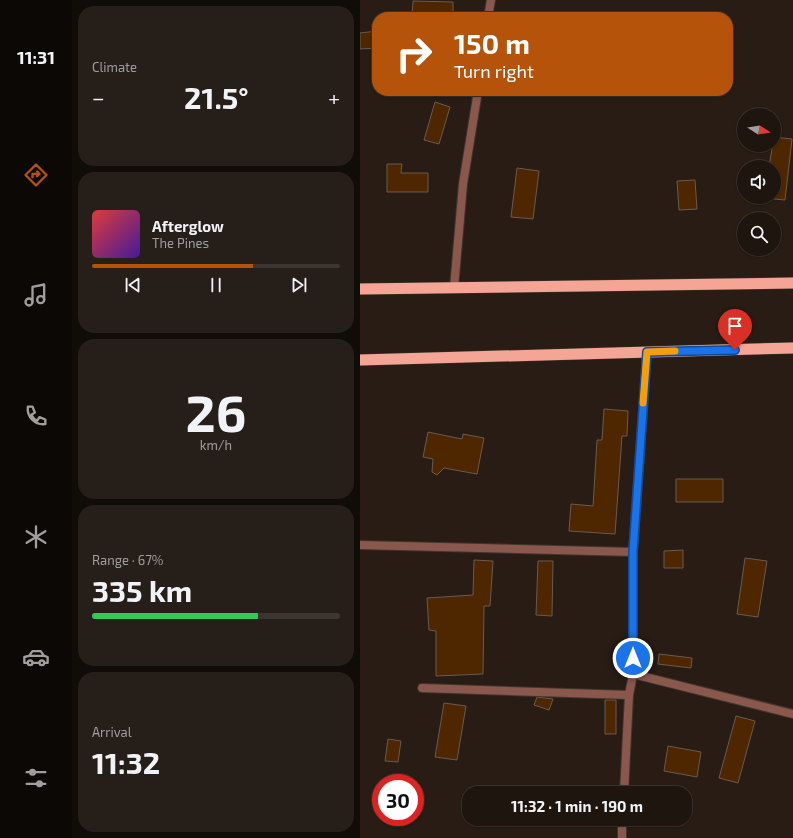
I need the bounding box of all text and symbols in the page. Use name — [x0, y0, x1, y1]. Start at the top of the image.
text: 150 m — [454, 26, 530, 60]
icon: right — [388, 28, 440, 80]
text: 11:31 — [17, 46, 55, 68]
text: Climate — [92, 59, 137, 75]
text: Turn right — [454, 60, 534, 82]
text: 21.5° — [184, 79, 249, 115]
text: − — [92, 84, 105, 110]
text: + — [328, 84, 340, 110]
north arrow — [737, 108, 781, 152]
map controls — [737, 108, 781, 256]
button: sound — [737, 160, 781, 204]
icon: directions — [22, 161, 50, 189]
button: search — [737, 212, 781, 256]
text: Afterglow — [152, 217, 224, 235]
text: The Pines — [152, 235, 209, 251]
icon: previous — [122, 274, 144, 296]
icon: pause — [205, 274, 227, 296]
icon: next — [288, 274, 310, 296]
icon: music — [22, 281, 50, 309]
pin — [718, 309, 752, 350]
icon: arrive — [724, 315, 746, 337]
text: 26 — [186, 380, 246, 442]
icon: phone — [22, 402, 50, 430]
text: km/h — [200, 437, 232, 453]
icon: climate — [22, 523, 50, 551]
text: Range · 67% — [92, 552, 164, 568]
text: 335 km — [92, 572, 192, 608]
position arrow — [612, 637, 654, 679]
icon: car — [22, 643, 50, 671]
text: Arrival — [92, 724, 132, 740]
text: 11:32 — [92, 744, 160, 780]
icon: filters — [22, 764, 50, 792]
speed limit sign: 30 — [372, 774, 424, 826]
text: 11:32 · 1 min · 190 m — [511, 797, 643, 815]

